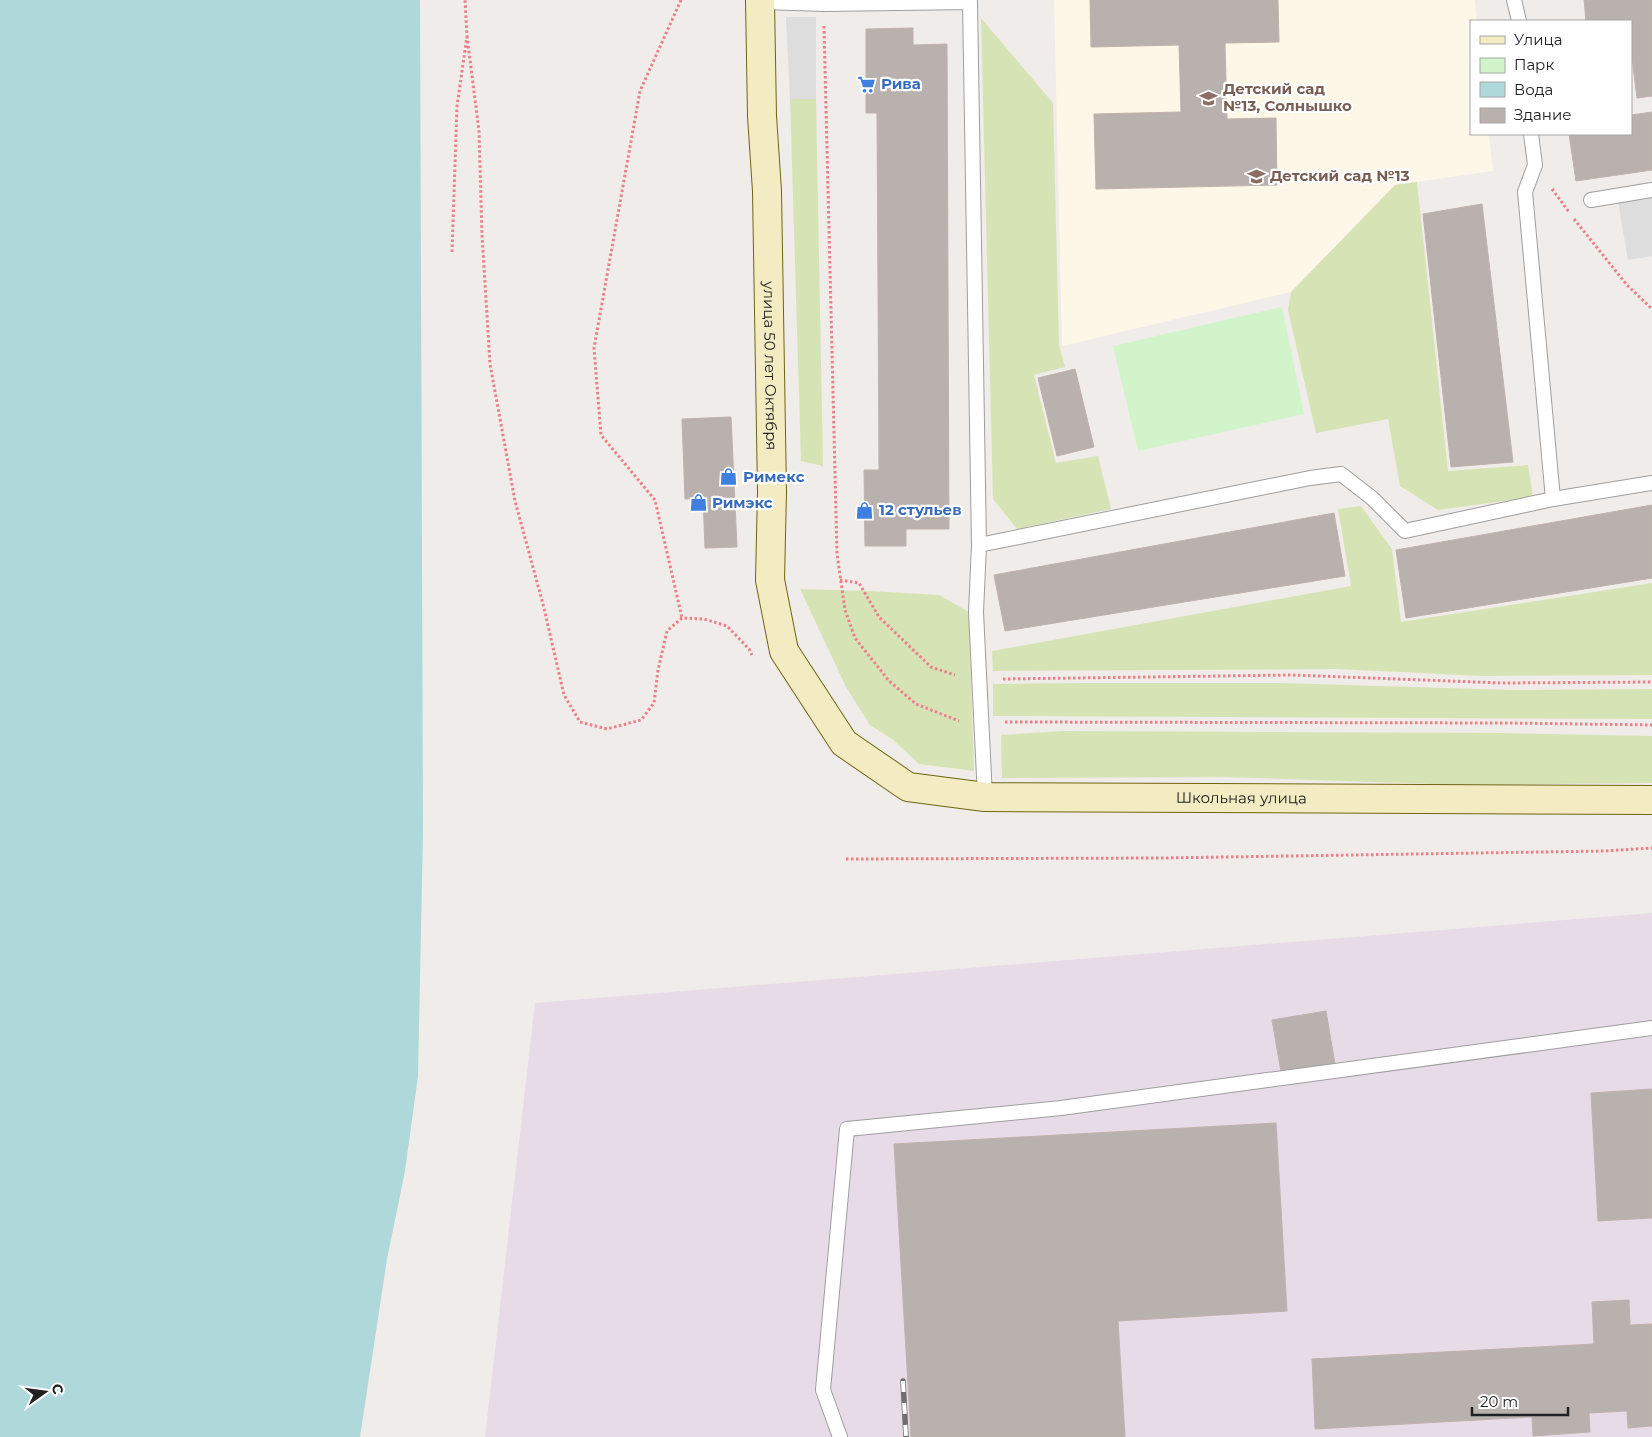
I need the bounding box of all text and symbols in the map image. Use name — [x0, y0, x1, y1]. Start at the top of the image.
legend — [1470, 20, 1632, 135]
text: Улица — [1514, 30, 1562, 49]
text: Парк — [1514, 55, 1554, 74]
supermarket icon: Рива — [857, 74, 877, 94]
place label: Рива — [881, 74, 921, 93]
place label: Детский сад №13, Солнышко — [1223, 79, 1352, 115]
text: Вода — [1514, 80, 1553, 99]
school or university icon: Детский сад №13, Солнышко — [1199, 88, 1219, 108]
text: Здание — [1514, 105, 1572, 124]
school or university icon: Детский сад №13 — [1246, 166, 1266, 186]
place label: Детский сад №13 — [1270, 166, 1410, 185]
street label: улица 50 лет Октября — [759, 280, 781, 450]
shop icon: Римекс — [719, 467, 739, 487]
place label: Римекс — [743, 467, 805, 486]
shop icon: Римэкс — [688, 493, 708, 513]
place label: Римэкс — [712, 493, 773, 512]
shop icon: 12 стульев — [855, 500, 875, 520]
place label: 12 стульев — [879, 500, 962, 519]
street label: Школьная улица — [1176, 788, 1307, 807]
north arrow — [20, 1367, 70, 1417]
text: С — [48, 1382, 68, 1396]
scale bar — [1472, 1384, 1568, 1416]
text: 20 m — [1480, 1392, 1518, 1411]

